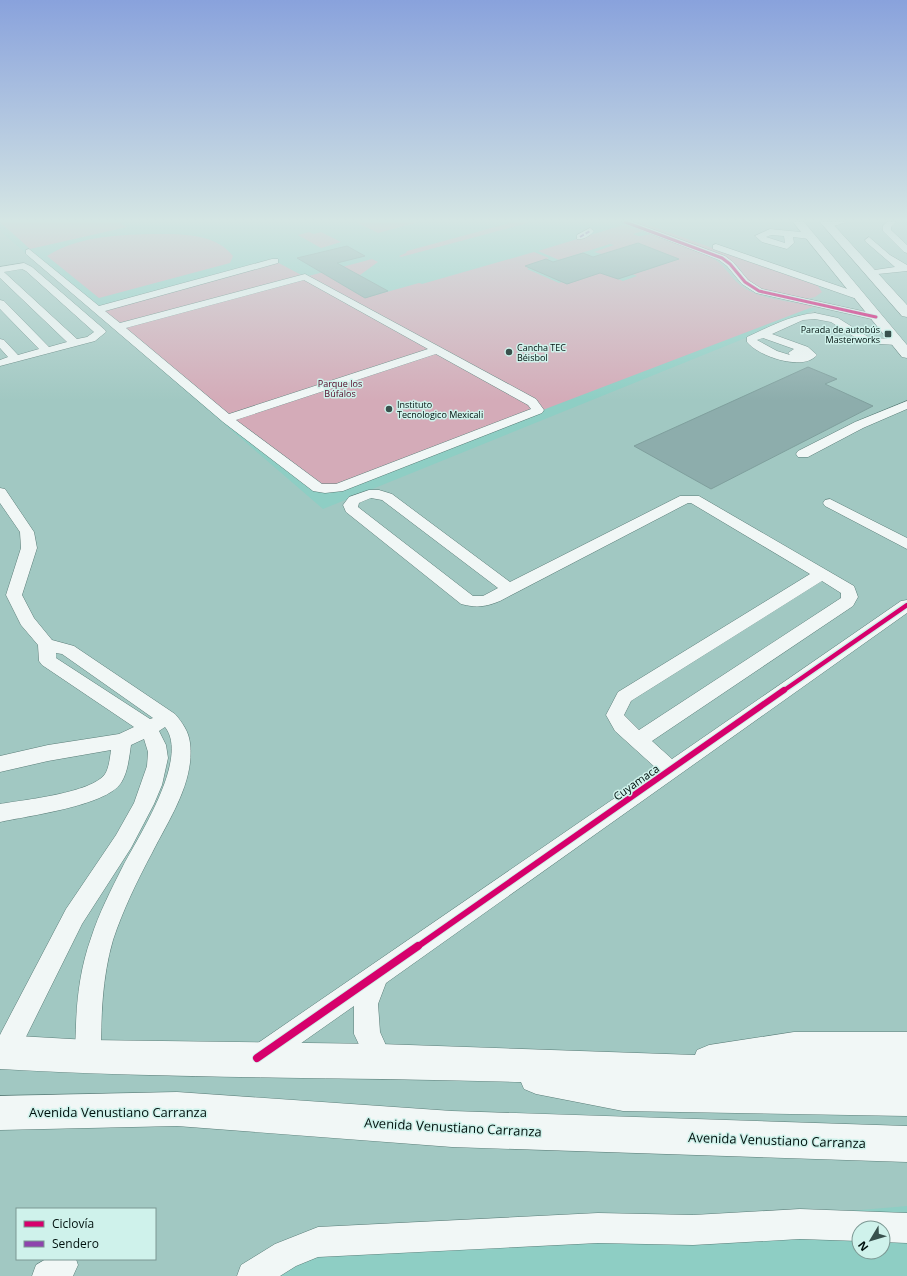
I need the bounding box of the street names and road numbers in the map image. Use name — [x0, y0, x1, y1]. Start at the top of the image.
street label: Cuyamaca — [610, 761, 662, 803]
street label: Avenida Venustiano Carranza — [29, 1103, 207, 1121]
street label: Avenida Venustiano Carranza — [364, 1113, 542, 1141]
street label: Avenida Venustiano Carranza — [688, 1128, 866, 1152]

